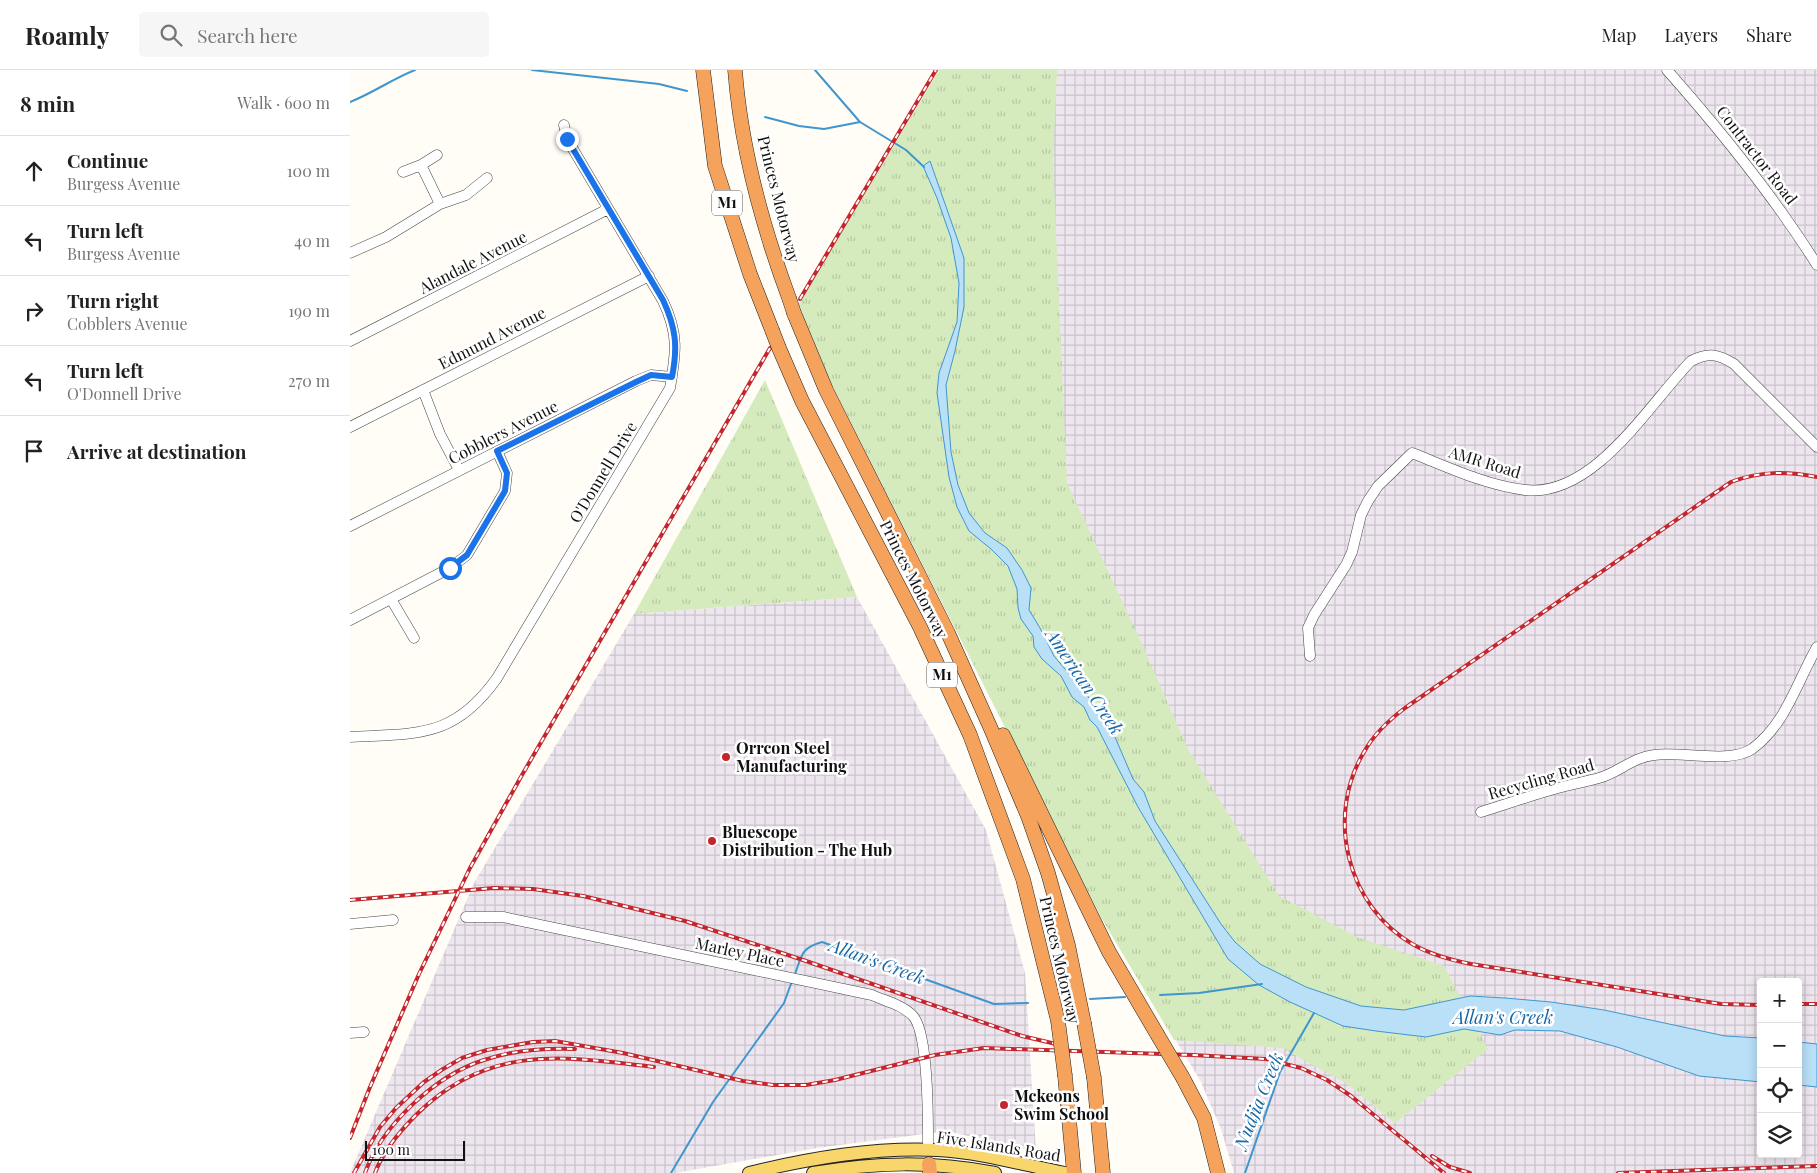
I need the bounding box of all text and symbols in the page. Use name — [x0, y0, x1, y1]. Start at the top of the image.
search box — [139, 12, 489, 57]
text: Roamly — [25, 19, 109, 51]
icon: search — [157, 21, 185, 49]
text: Search here — [197, 22, 298, 48]
text: Map — [1601, 23, 1636, 47]
text: Layers — [1664, 23, 1718, 47]
text: Share — [1746, 23, 1792, 47]
text: 8 min — [20, 89, 75, 117]
text: Walk · 600 m — [237, 92, 330, 113]
street label: Contractor Road — [1712, 101, 1802, 208]
route end — [556, 128, 579, 151]
street label: Princes Motorway — [754, 133, 805, 264]
text: Continue — [67, 147, 148, 173]
icon: ahead — [20, 157, 48, 185]
text: 100 m — [287, 160, 330, 181]
text: Burgess Avenue — [67, 173, 180, 194]
road number: M1 — [712, 190, 742, 216]
text: Turn left — [67, 217, 144, 243]
street label: Alandale Avenue — [414, 225, 530, 298]
icon: left — [20, 227, 48, 255]
text: 40 m — [294, 230, 330, 251]
text: Burgess Avenue — [67, 243, 180, 264]
text: Turn right — [67, 287, 159, 313]
icon: right — [20, 297, 48, 325]
text: 190 m — [288, 300, 330, 321]
street label: Edmund Avenue — [435, 301, 549, 374]
text: Cobblers Avenue — [67, 313, 188, 334]
text: Turn left — [67, 357, 144, 383]
icon: left — [20, 367, 48, 395]
text: 270 m — [288, 370, 330, 391]
text: O'Donnell Drive — [67, 383, 182, 404]
street label: Cobblers Avenue — [444, 395, 561, 468]
street label: O'Donnell Drive — [564, 417, 641, 526]
icon: arrive — [20, 437, 48, 465]
text: Arrive at destination — [67, 438, 247, 464]
street label: AMR Road — [1446, 440, 1524, 482]
street label: Princes Motorway — [876, 516, 953, 641]
route start — [439, 557, 462, 580]
water label: American Creek — [1039, 622, 1129, 739]
road number: M1 — [927, 662, 957, 688]
place label: Orrcon Steel Manufacturing — [736, 737, 847, 776]
marker: Orrcon Steel Manufacturing — [720, 751, 732, 763]
street label: Recycling Road — [1485, 753, 1596, 804]
place label: Bluescope Distribution - The Hub — [722, 821, 892, 860]
marker: Bluescope Distribution - The Hub — [706, 835, 718, 847]
street label: Princes Motorway — [1036, 894, 1085, 1026]
street label: Marley Place — [694, 932, 786, 971]
water label: Allan's Creek — [824, 932, 928, 989]
map controls — [1757, 978, 1802, 1158]
button: + — [1757, 978, 1802, 1023]
water label: Allan's Creek — [1451, 1005, 1553, 1029]
button: − — [1757, 1023, 1802, 1068]
water label: Nudjia Creek — [1227, 1049, 1288, 1154]
button: locate — [1757, 1068, 1802, 1113]
place label: Mckeons Swim School — [1014, 1085, 1109, 1124]
marker: Mckeons Swim School — [998, 1099, 1010, 1111]
button: layers — [1757, 1113, 1802, 1158]
street label: Five Islands Road — [936, 1125, 1062, 1166]
scale bar — [365, 1138, 465, 1161]
text: 100 m — [372, 1140, 410, 1159]

